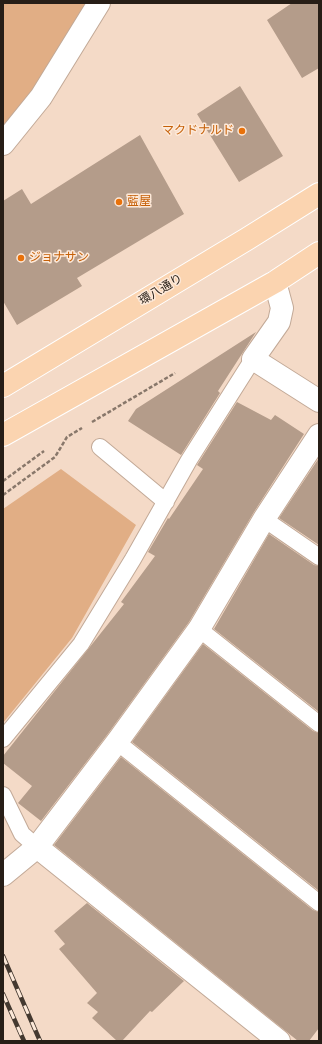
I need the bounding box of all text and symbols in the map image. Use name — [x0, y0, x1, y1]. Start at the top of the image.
place label: マクドナルド — [162, 124, 234, 138]
marker: マクドナルド — [237, 126, 247, 136]
place label: 藍屋 — [127, 195, 151, 209]
marker: 藍屋 — [114, 197, 124, 207]
place label: ジョナサン — [29, 251, 89, 265]
marker: ジョナサン — [16, 253, 26, 263]
street label: 環八通り — [137, 271, 185, 309]

